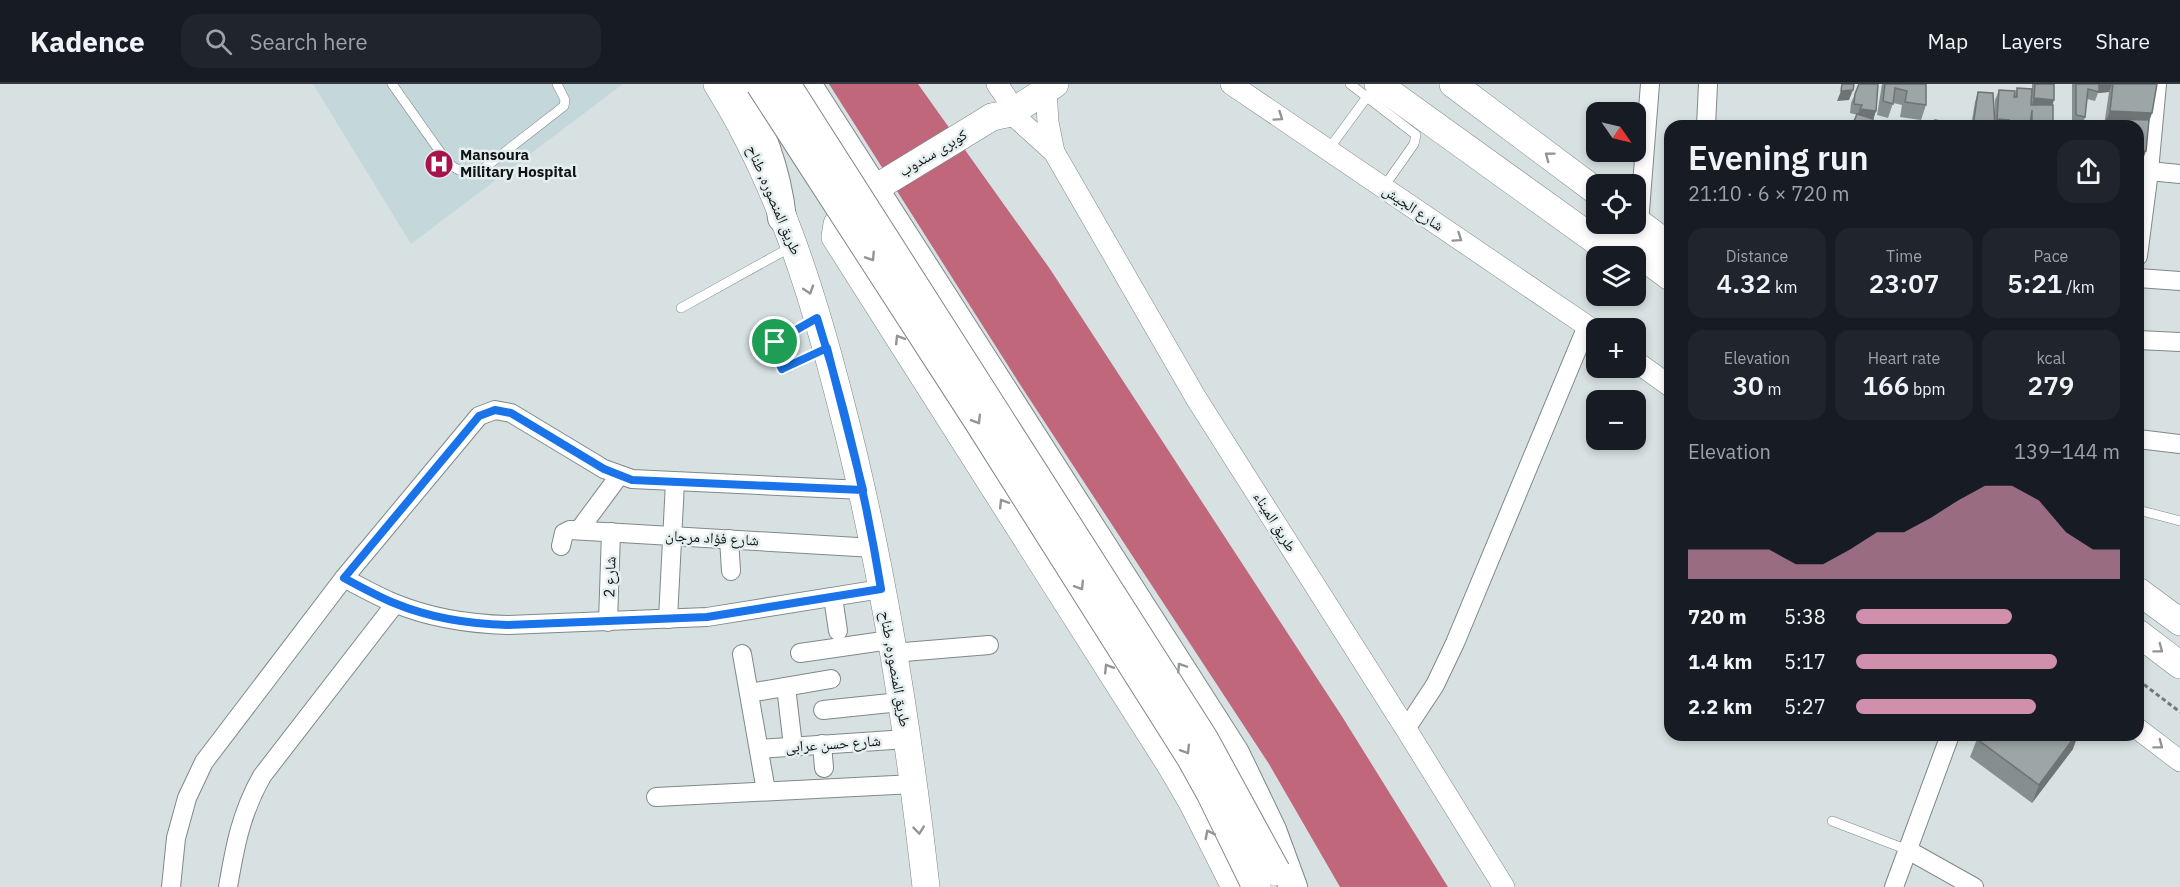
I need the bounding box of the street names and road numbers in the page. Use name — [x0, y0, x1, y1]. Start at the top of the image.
street label: كوبرى سندوب — [895, 125, 971, 181]
street label: طريق المنصوره, طناح — [742, 142, 806, 258]
street label: شارع الجيش — [1379, 180, 1447, 236]
street label: طريق الميناء — [1249, 488, 1301, 556]
street label: شارع فؤاد مرجان — [665, 526, 759, 550]
street label: شارع 2 — [599, 556, 621, 598]
street label: طريق المنصوره, طناح — [875, 609, 915, 729]
street label: شارع حسن عرابى — [785, 731, 881, 757]

